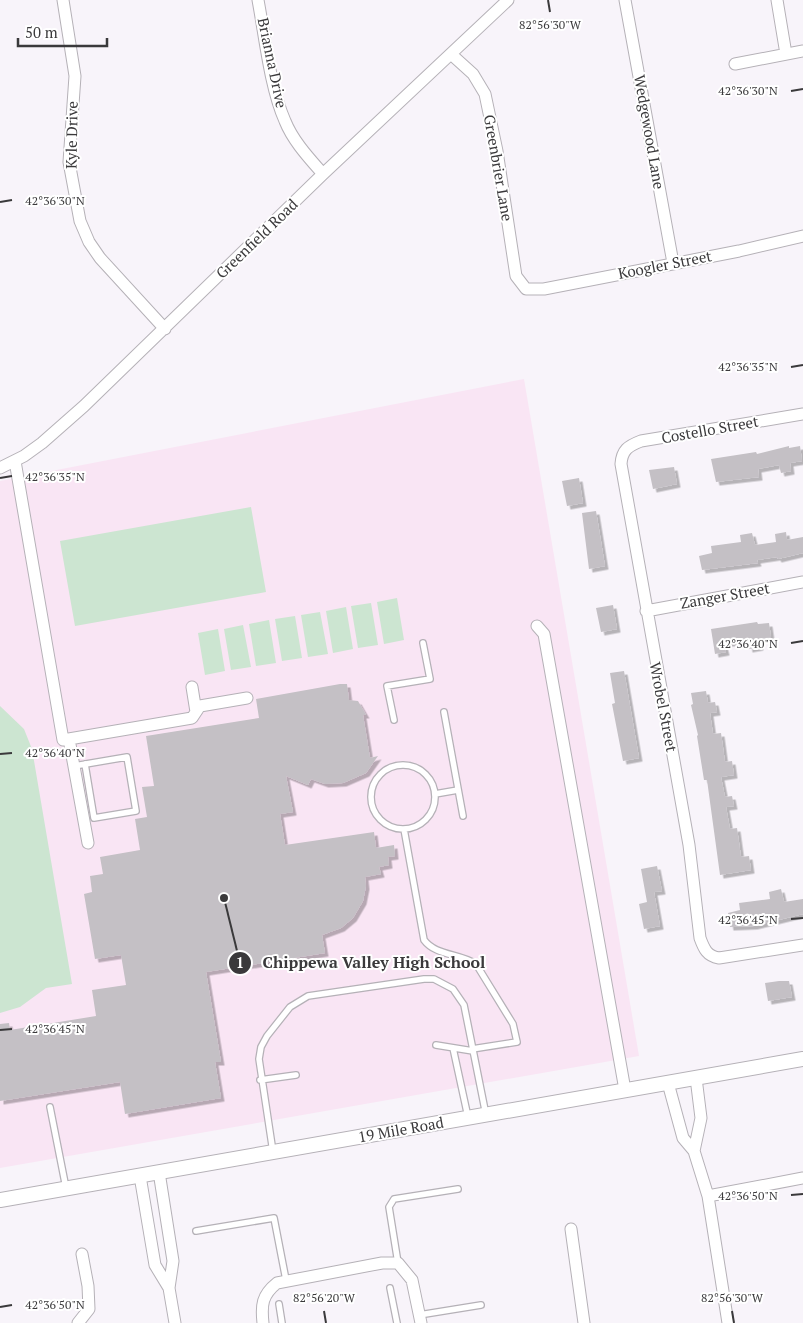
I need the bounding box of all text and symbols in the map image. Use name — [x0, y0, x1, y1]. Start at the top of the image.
scale bar — [18, 15, 106, 47]
street label: Brianna Drive — [254, 16, 292, 110]
text: 82°56'30"W — [519, 17, 582, 32]
text: 50 m — [25, 22, 58, 42]
street label: Wedgewood Lane — [630, 73, 670, 191]
text: 42°36'30"N — [718, 83, 778, 98]
street label: Kyle Drive — [60, 101, 82, 169]
street label: Greenbrier Lane — [480, 113, 518, 223]
text: 42°36'30"N — [25, 193, 85, 208]
street label: Greenfield Road — [211, 194, 302, 282]
street label: Koogler Street — [616, 245, 714, 283]
text: 42°36'35"N — [718, 359, 778, 374]
street label: Costello Street — [660, 411, 760, 447]
text: 42°36'35"N — [25, 469, 85, 484]
street label: Zanger Street — [679, 577, 772, 613]
text: 42°36'40"N — [718, 636, 778, 651]
street label: Wrobel Street — [645, 660, 683, 754]
text: 42°36'40"N — [25, 745, 85, 760]
text: 42°36'45"N — [718, 912, 778, 927]
callout: Chippewa Valley High School — [228, 947, 496, 978]
text: Chippewa Valley High School — [263, 951, 485, 973]
text: 1 — [236, 952, 244, 972]
text: 42°36'45"N — [25, 1021, 85, 1036]
street label: 19 Mile Road — [357, 1112, 445, 1146]
text: 42°36'50"N — [718, 1188, 778, 1203]
text: 82°56'20"W — [293, 1290, 356, 1305]
text: 82°56'30"W — [701, 1290, 764, 1305]
text: 42°36'50"N — [25, 1297, 85, 1312]

